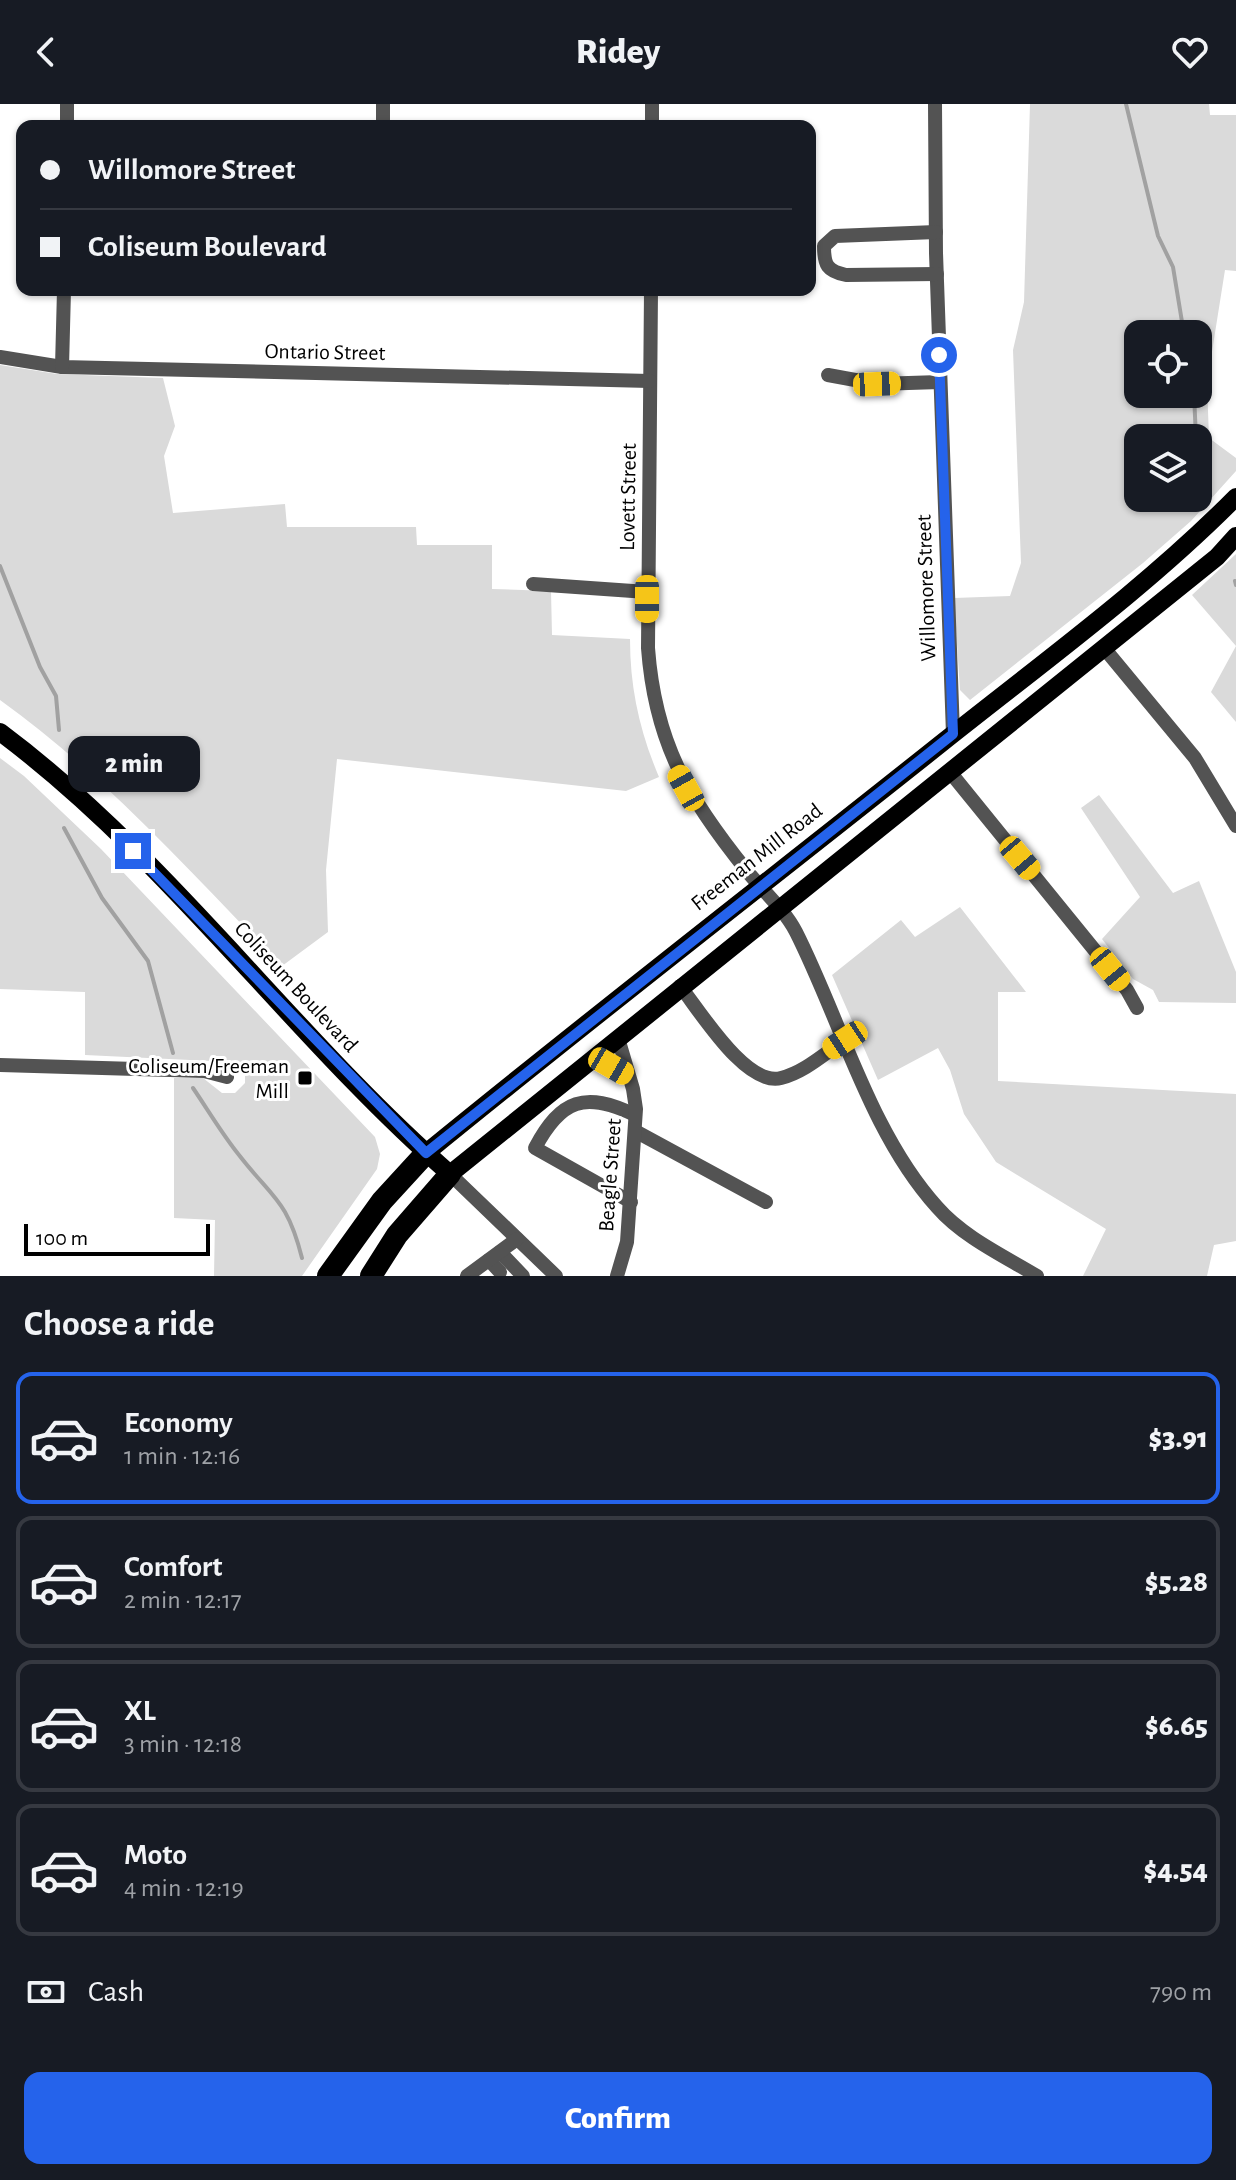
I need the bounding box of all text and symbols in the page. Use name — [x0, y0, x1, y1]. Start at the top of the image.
icon: back — [24, 30, 68, 74]
icon: heart — [1168, 30, 1212, 74]
text: Ridey — [576, 34, 660, 70]
text: Willomore Street — [88, 155, 295, 185]
text: Coliseum Boulevard — [88, 232, 327, 262]
map controls — [1124, 320, 1212, 512]
button: locate — [1124, 320, 1212, 408]
route start — [921, 337, 957, 373]
street label: Ontario Street — [264, 340, 386, 364]
car — [853, 371, 901, 397]
button: layers — [1124, 424, 1212, 512]
street label: Lovett Street — [616, 443, 640, 551]
street label: Willomore Street — [912, 514, 940, 662]
car — [635, 575, 659, 623]
callout: 2 min — [67, 735, 199, 791]
text: 2 min — [105, 751, 163, 777]
car — [664, 761, 708, 815]
street label: Freeman Mill Road — [687, 799, 826, 915]
car — [995, 832, 1045, 884]
route end — [115, 833, 151, 869]
street label: Coliseum Boulevard — [230, 917, 362, 1056]
car — [1086, 943, 1134, 995]
car — [818, 1017, 872, 1063]
car — [584, 1044, 638, 1088]
place label: Coliseum/Freeman Mill — [128, 1055, 289, 1102]
marker: Coliseum/Freeman Mill — [296, 1069, 314, 1087]
street label: Beagle Street — [595, 1118, 625, 1233]
scale bar — [24, 1220, 210, 1256]
text: 100 m — [36, 1227, 88, 1249]
text: Choose a ride — [24, 1306, 214, 1342]
icon: car — [28, 1402, 100, 1474]
text: Economy — [124, 1408, 233, 1438]
text: $3.91 — [1149, 1423, 1208, 1453]
text: 1 min · 12:16 — [124, 1443, 240, 1469]
icon: car — [28, 1546, 100, 1618]
text: Comfort — [124, 1552, 223, 1582]
text: $5.28 — [1145, 1567, 1208, 1597]
text: 2 min · 12:17 — [124, 1587, 242, 1613]
icon: car — [28, 1690, 100, 1762]
text: XL — [124, 1696, 156, 1726]
text: $6.65 — [1145, 1711, 1208, 1741]
text: 3 min · 12:18 — [124, 1731, 242, 1757]
icon: car — [28, 1834, 100, 1906]
text: Moto — [124, 1840, 187, 1870]
text: $4.54 — [1143, 1855, 1208, 1885]
text: 4 min · 12:19 — [124, 1875, 244, 1901]
icon: cash — [24, 1970, 68, 2014]
text: Cash — [88, 1977, 144, 2007]
text: 790 m — [1150, 1979, 1212, 2005]
button: Confirm — [24, 2072, 1212, 2164]

